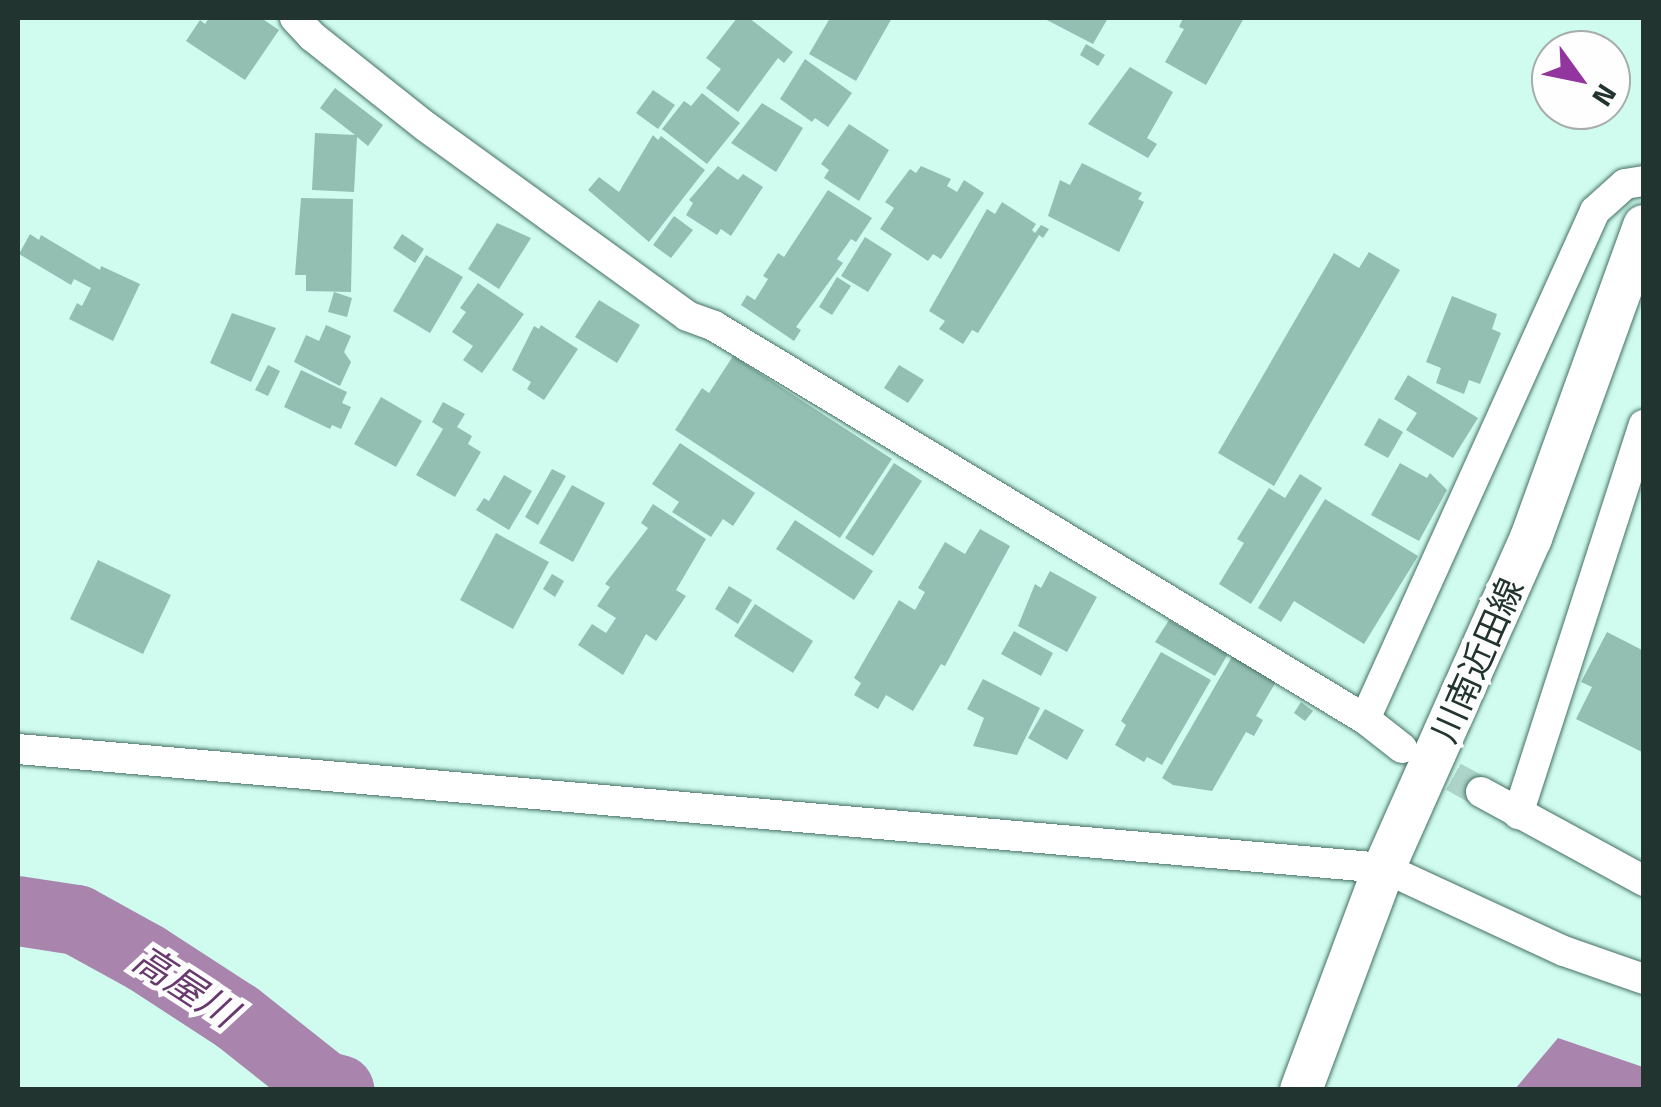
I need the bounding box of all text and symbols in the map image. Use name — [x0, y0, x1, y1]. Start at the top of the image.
north arrow — [1531, 30, 1631, 130]
text: N — [1582, 76, 1628, 115]
street label: 川南近田線 — [1422, 572, 1532, 748]
water label: 高屋川 — [125, 936, 245, 1036]

